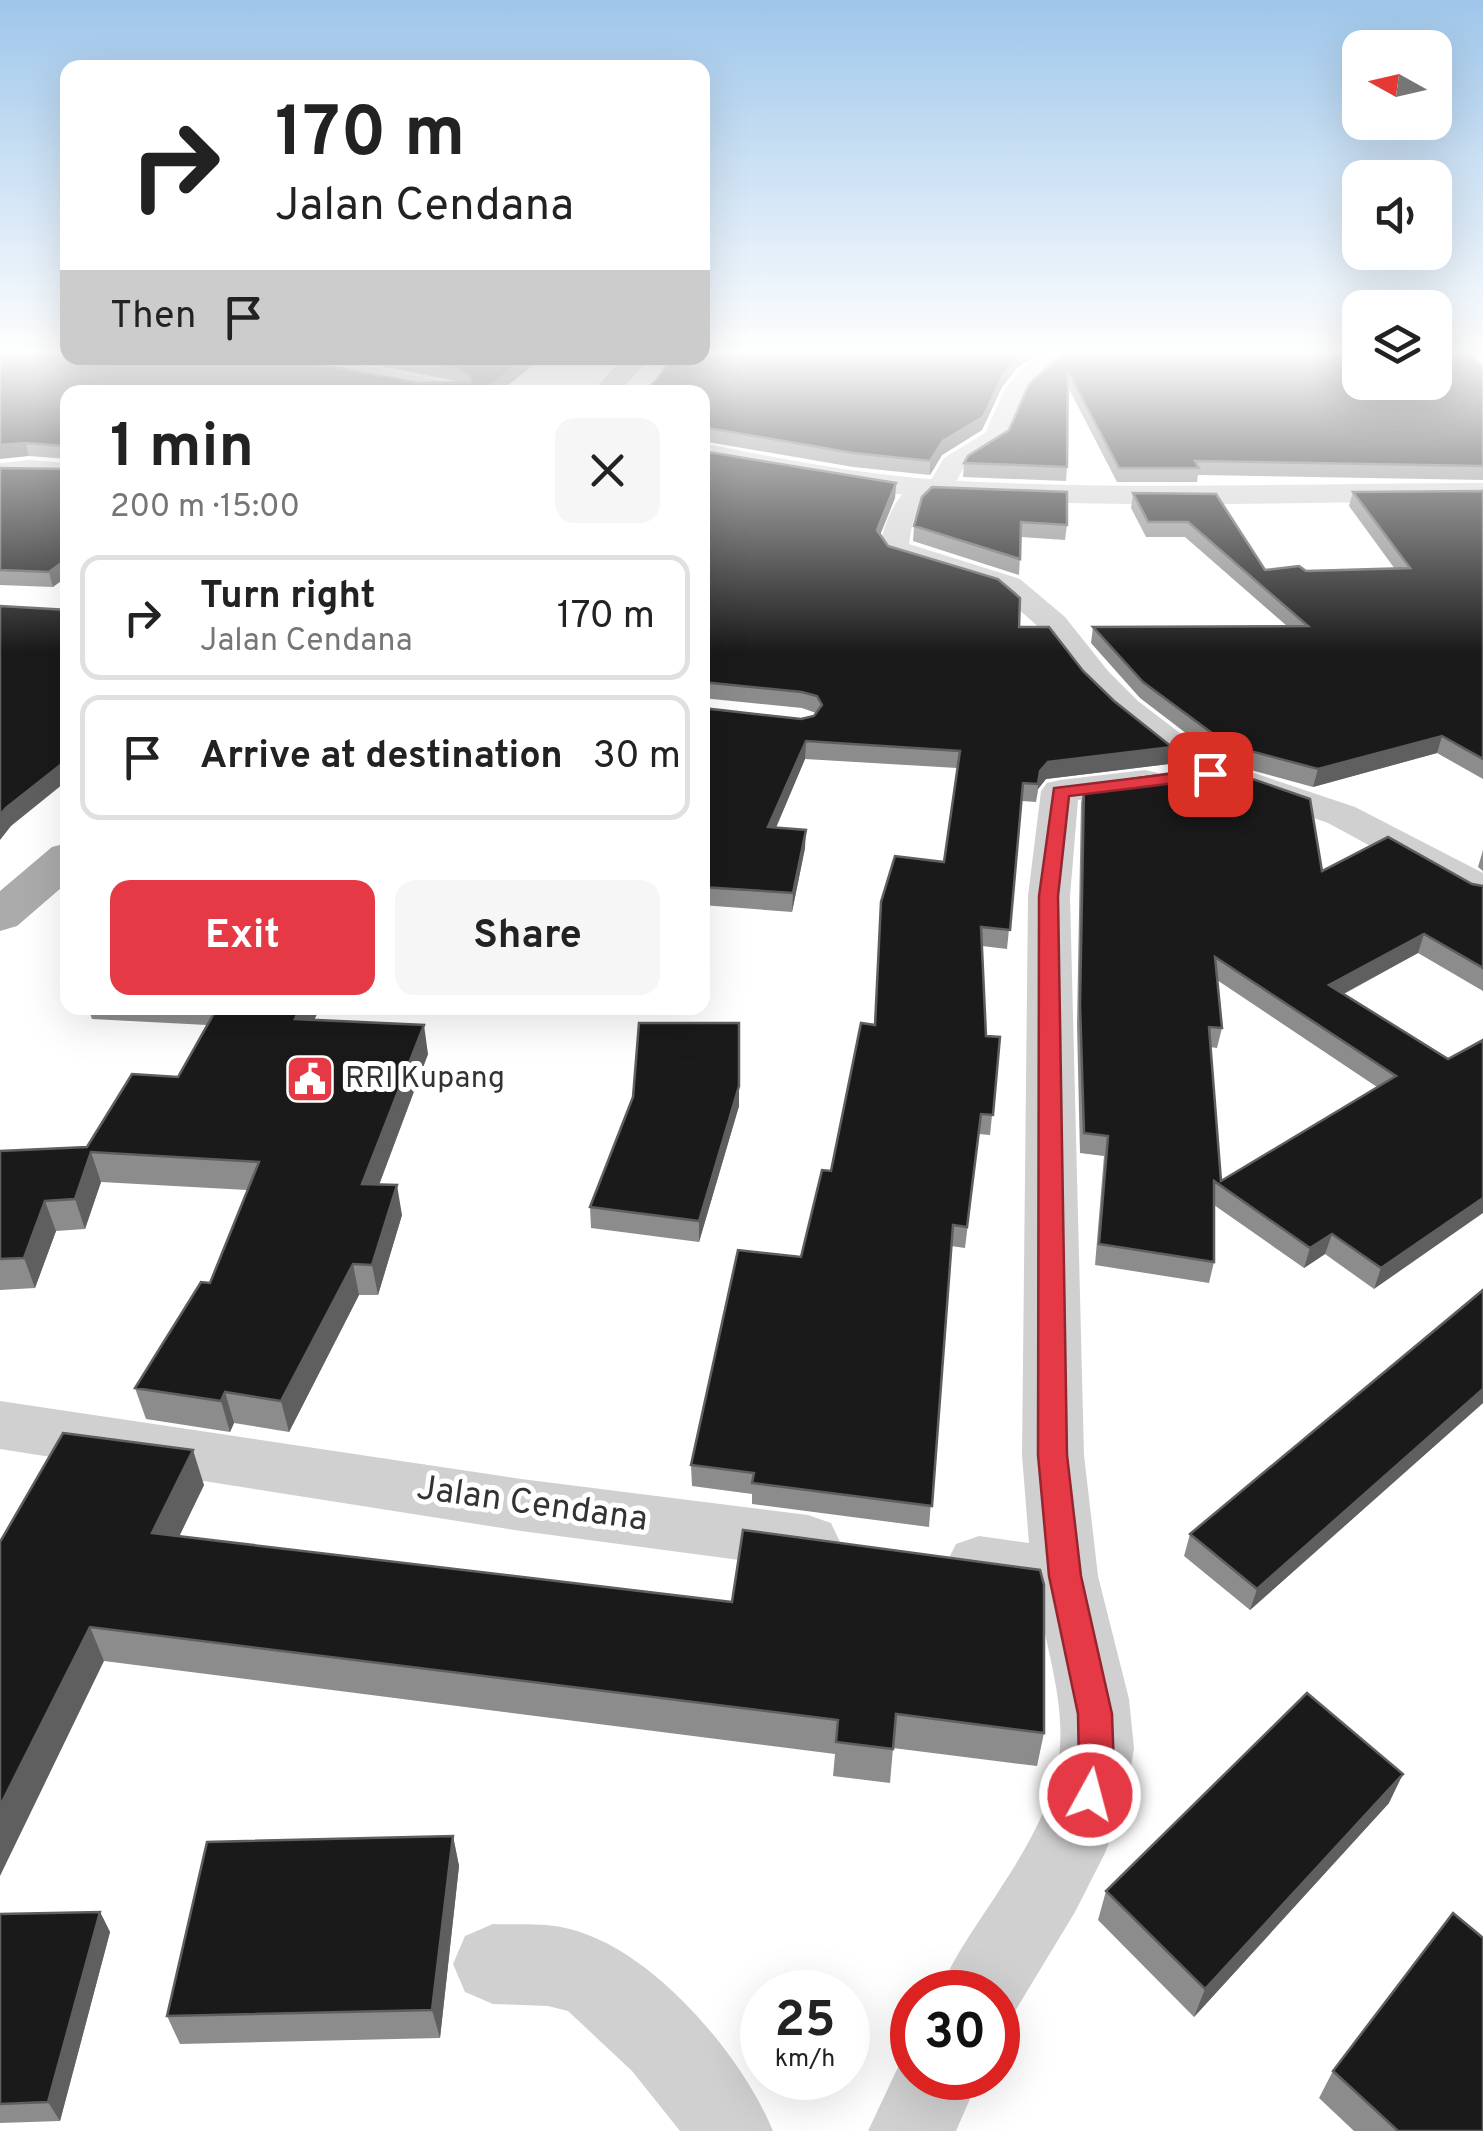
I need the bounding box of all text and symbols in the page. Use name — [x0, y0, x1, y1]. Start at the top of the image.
north arrow — [1342, 30, 1452, 140]
map controls — [1342, 30, 1452, 400]
text: 170 m — [275, 92, 465, 181]
icon: right — [110, 100, 240, 230]
button: sound — [1342, 160, 1452, 270]
text: Jalan Cendana — [275, 179, 574, 236]
icon: arrive — [216, 290, 271, 345]
button: layers — [1342, 290, 1452, 400]
text: Then — [110, 293, 196, 342]
text: 1 min — [110, 412, 254, 488]
button: close — [555, 418, 660, 523]
text: 200 m · 15:00 — [110, 488, 300, 528]
text: Turn right — [200, 573, 375, 622]
icon: right — [115, 590, 170, 645]
text: 170 m — [557, 593, 655, 642]
text: Jalan Cendana — [200, 622, 413, 662]
icon: arrive — [115, 730, 170, 785]
pin — [1168, 732, 1253, 817]
text: Arrive at destination — [200, 733, 563, 782]
text: 30 m — [593, 733, 681, 782]
icon: arrive — [1183, 747, 1238, 802]
button: Exit — [110, 880, 375, 995]
button: Share — [395, 880, 660, 995]
public building icon: RRI Kupang — [284, 1053, 336, 1105]
place label: RRI Kupang — [345, 1061, 505, 1098]
street label: Jalan Cendana — [414, 1467, 650, 1543]
position arrow — [1038, 1743, 1142, 1847]
speed limit sign: 30 — [890, 1970, 1020, 2100]
text: 25 — [774, 1991, 836, 2054]
text: km/h — [775, 2044, 835, 2076]

